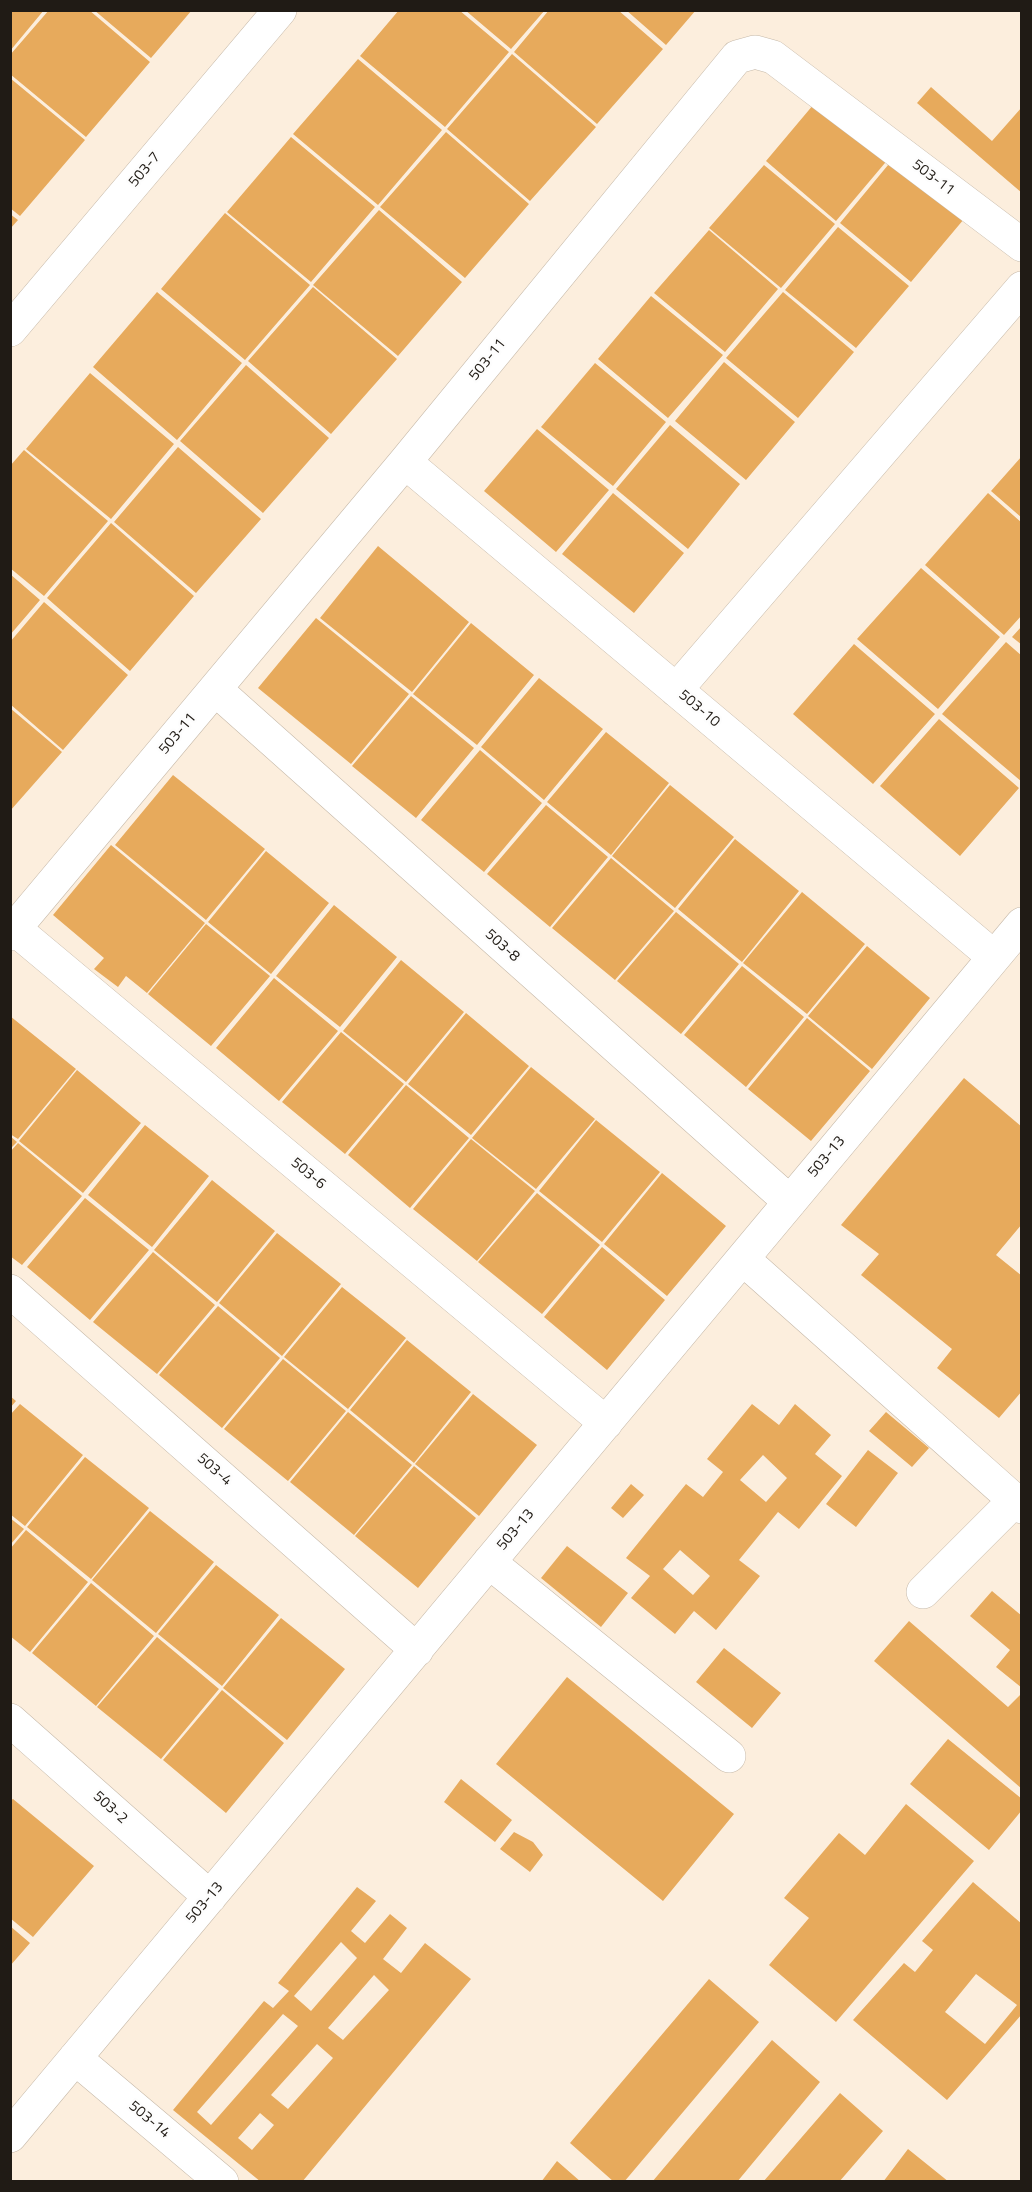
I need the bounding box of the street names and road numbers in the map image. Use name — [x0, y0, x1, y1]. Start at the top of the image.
street label: 503-7 — [125, 149, 165, 191]
street label: 503-11 — [908, 156, 958, 200]
street label: 503-11 — [466, 335, 510, 385]
street label: 503-10 — [675, 686, 723, 732]
street label: 503-11 — [155, 710, 201, 758]
street label: 503-8 — [481, 926, 523, 966]
street label: 503-13 — [804, 1133, 850, 1181]
street label: 503-6 — [287, 1154, 329, 1194]
street label: 503-4 — [193, 1450, 235, 1490]
street label: 503-13 — [493, 1506, 539, 1554]
street label: 503-2 — [89, 1788, 131, 1828]
street label: 503-13 — [182, 1879, 228, 1927]
street label: 503-14 — [125, 2097, 173, 2143]

